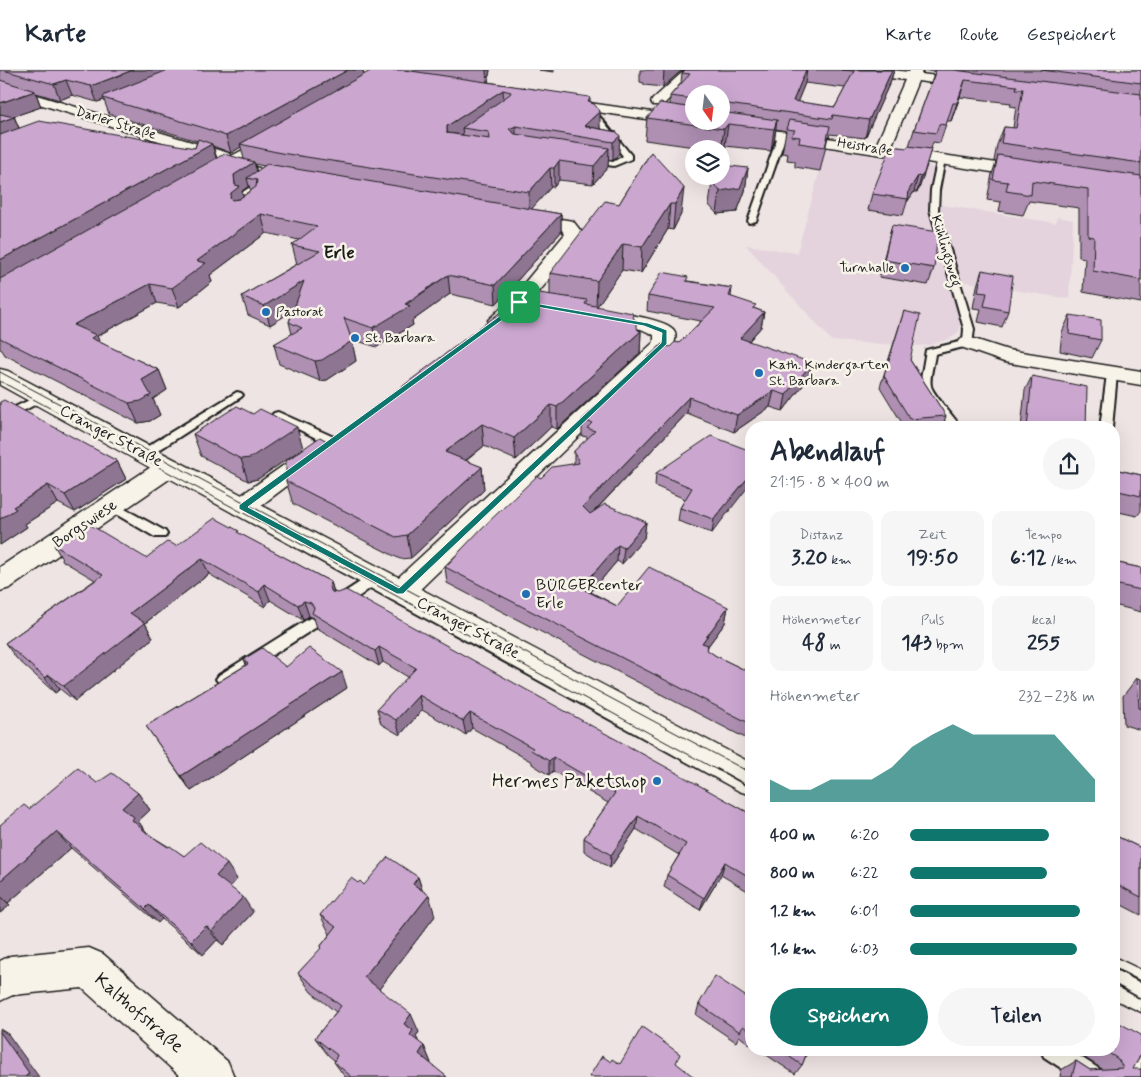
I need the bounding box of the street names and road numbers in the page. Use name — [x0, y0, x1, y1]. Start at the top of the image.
street label: Darler Straße — [74, 102, 159, 144]
street label: Heistraße — [836, 134, 894, 160]
street label: Kühlingsweg — [925, 213, 965, 290]
street label: Cranger Straße — [56, 400, 166, 472]
street label: Borgswiese — [49, 494, 122, 554]
street label: Cranger Straße — [413, 592, 523, 664]
street label: Kalthofstraße — [89, 967, 189, 1059]

